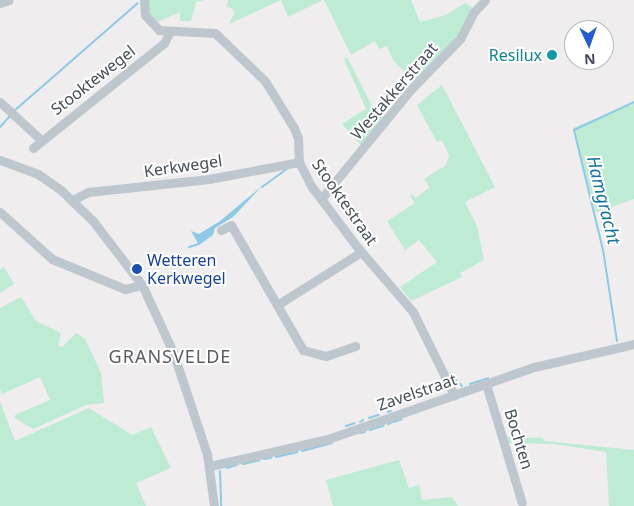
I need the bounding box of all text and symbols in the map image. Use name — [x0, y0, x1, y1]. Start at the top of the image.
north arrow — [564, 20, 614, 70]
street label: Westakkerstraat — [347, 39, 441, 143]
street label: Stooktewegel — [47, 41, 139, 119]
place label: Resilux — [489, 45, 542, 65]
marker: Resilux — [546, 49, 558, 61]
text: N — [584, 50, 596, 69]
street label: Kerkwegel — [143, 151, 223, 181]
water label: Hamgracht — [583, 154, 625, 246]
street label: Stooktestraat — [308, 155, 382, 249]
place label: Wetteren Kerkwegel — [147, 250, 226, 288]
marker: Wetteren Kerkwegel — [131, 263, 143, 275]
district label: GRANSVELDE — [107, 345, 233, 367]
street label: Zavelstraat — [375, 369, 459, 415]
street label: Bochten — [501, 406, 537, 472]

